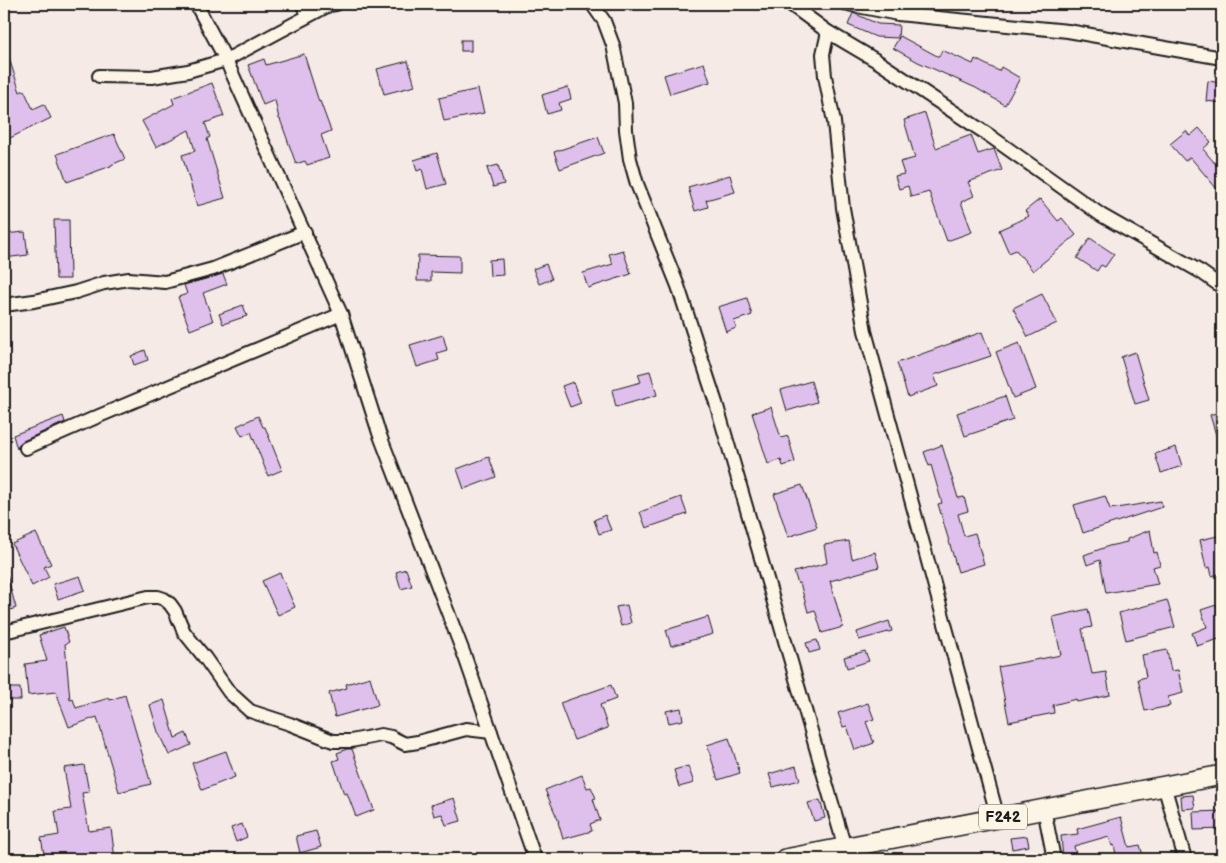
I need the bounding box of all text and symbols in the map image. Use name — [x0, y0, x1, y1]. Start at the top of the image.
road number: F242 — [979, 804, 1027, 830]

